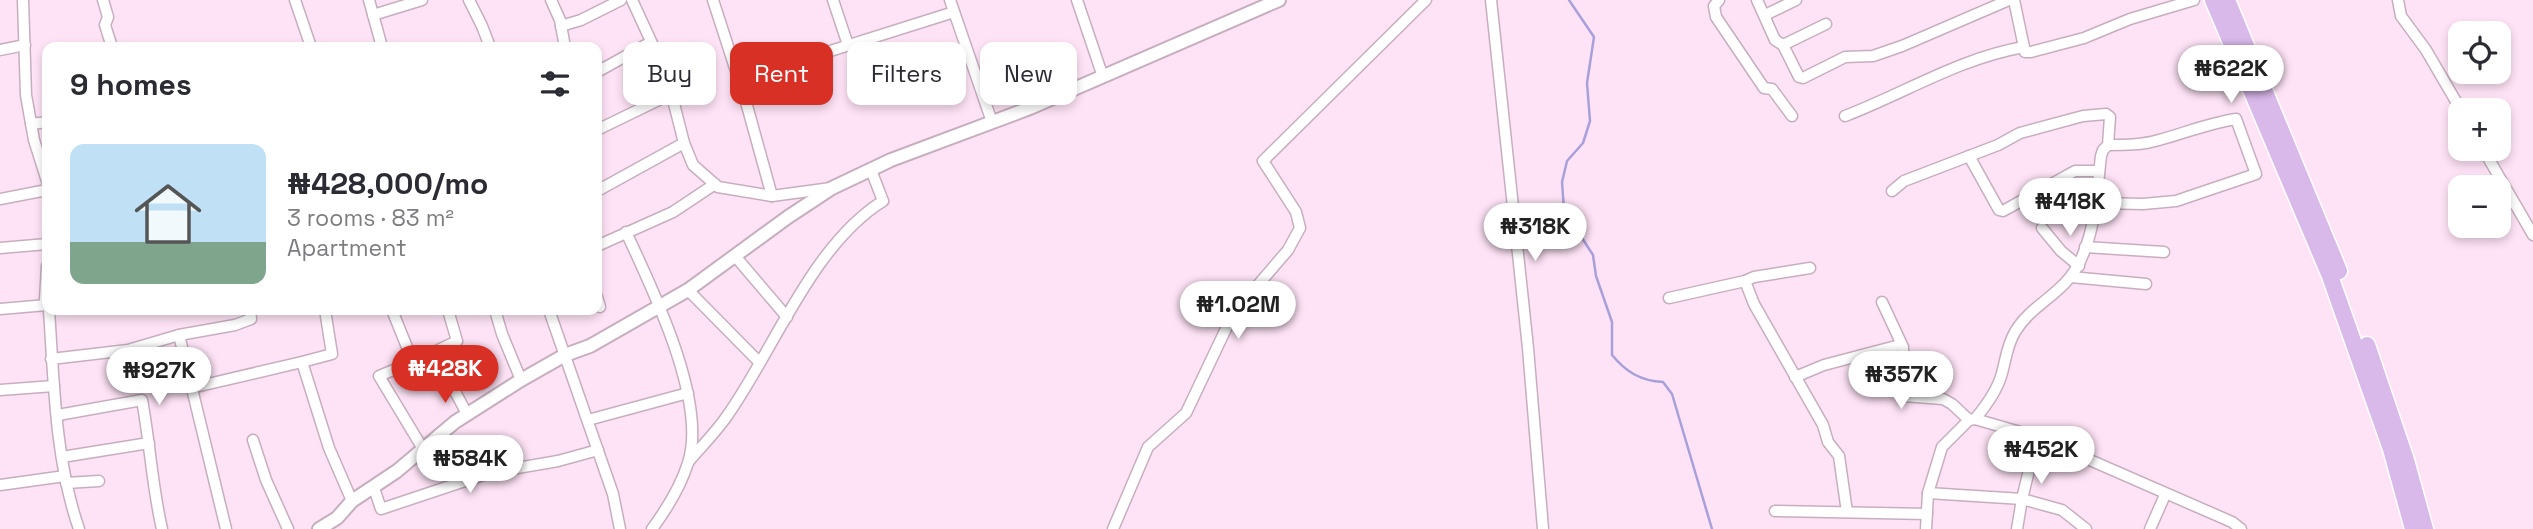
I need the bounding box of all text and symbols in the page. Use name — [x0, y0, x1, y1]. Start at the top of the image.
map controls — [2448, 21, 2511, 238]
button: locate — [2448, 21, 2511, 84]
chip: Buy — [623, 42, 716, 105]
chip: Rent — [730, 42, 833, 105]
chip: Filters — [847, 42, 966, 105]
chip: New — [980, 42, 1077, 105]
pin: ₦622K — [2182, 46, 2280, 105]
text: ₦622K — [2194, 53, 2268, 83]
text: 9 homes — [70, 65, 192, 104]
icon: filters — [536, 65, 574, 103]
button: + — [2448, 98, 2511, 161]
text: ₦428,000/mo — [287, 164, 488, 203]
icon: home — [126, 172, 210, 256]
button: − — [2448, 175, 2511, 238]
pin: ₦418K — [2021, 178, 2119, 238]
text: ₦418K — [2035, 186, 2105, 216]
text: 3 rooms · 83 m² — [287, 203, 454, 233]
pin: ₦318K — [1486, 204, 1584, 263]
text: ₦318K — [1500, 211, 1570, 241]
text: Apartment — [287, 233, 407, 263]
pin: ₦1.02M — [1181, 282, 1295, 341]
text: ₦1.02M — [1196, 289, 1280, 319]
pin: ₦428K — [396, 346, 494, 405]
pin: ₦927K — [110, 348, 208, 407]
pin: ₦357K — [1852, 352, 1950, 411]
text: ₦428K — [407, 353, 483, 383]
text: ₦927K — [122, 355, 196, 385]
text: ₦357K — [1864, 359, 1938, 389]
pin: ₦452K — [1992, 426, 2090, 486]
text: ₦452K — [2004, 434, 2078, 464]
pin: ₦584K — [421, 435, 519, 495]
text: ₦584K — [432, 443, 508, 473]

